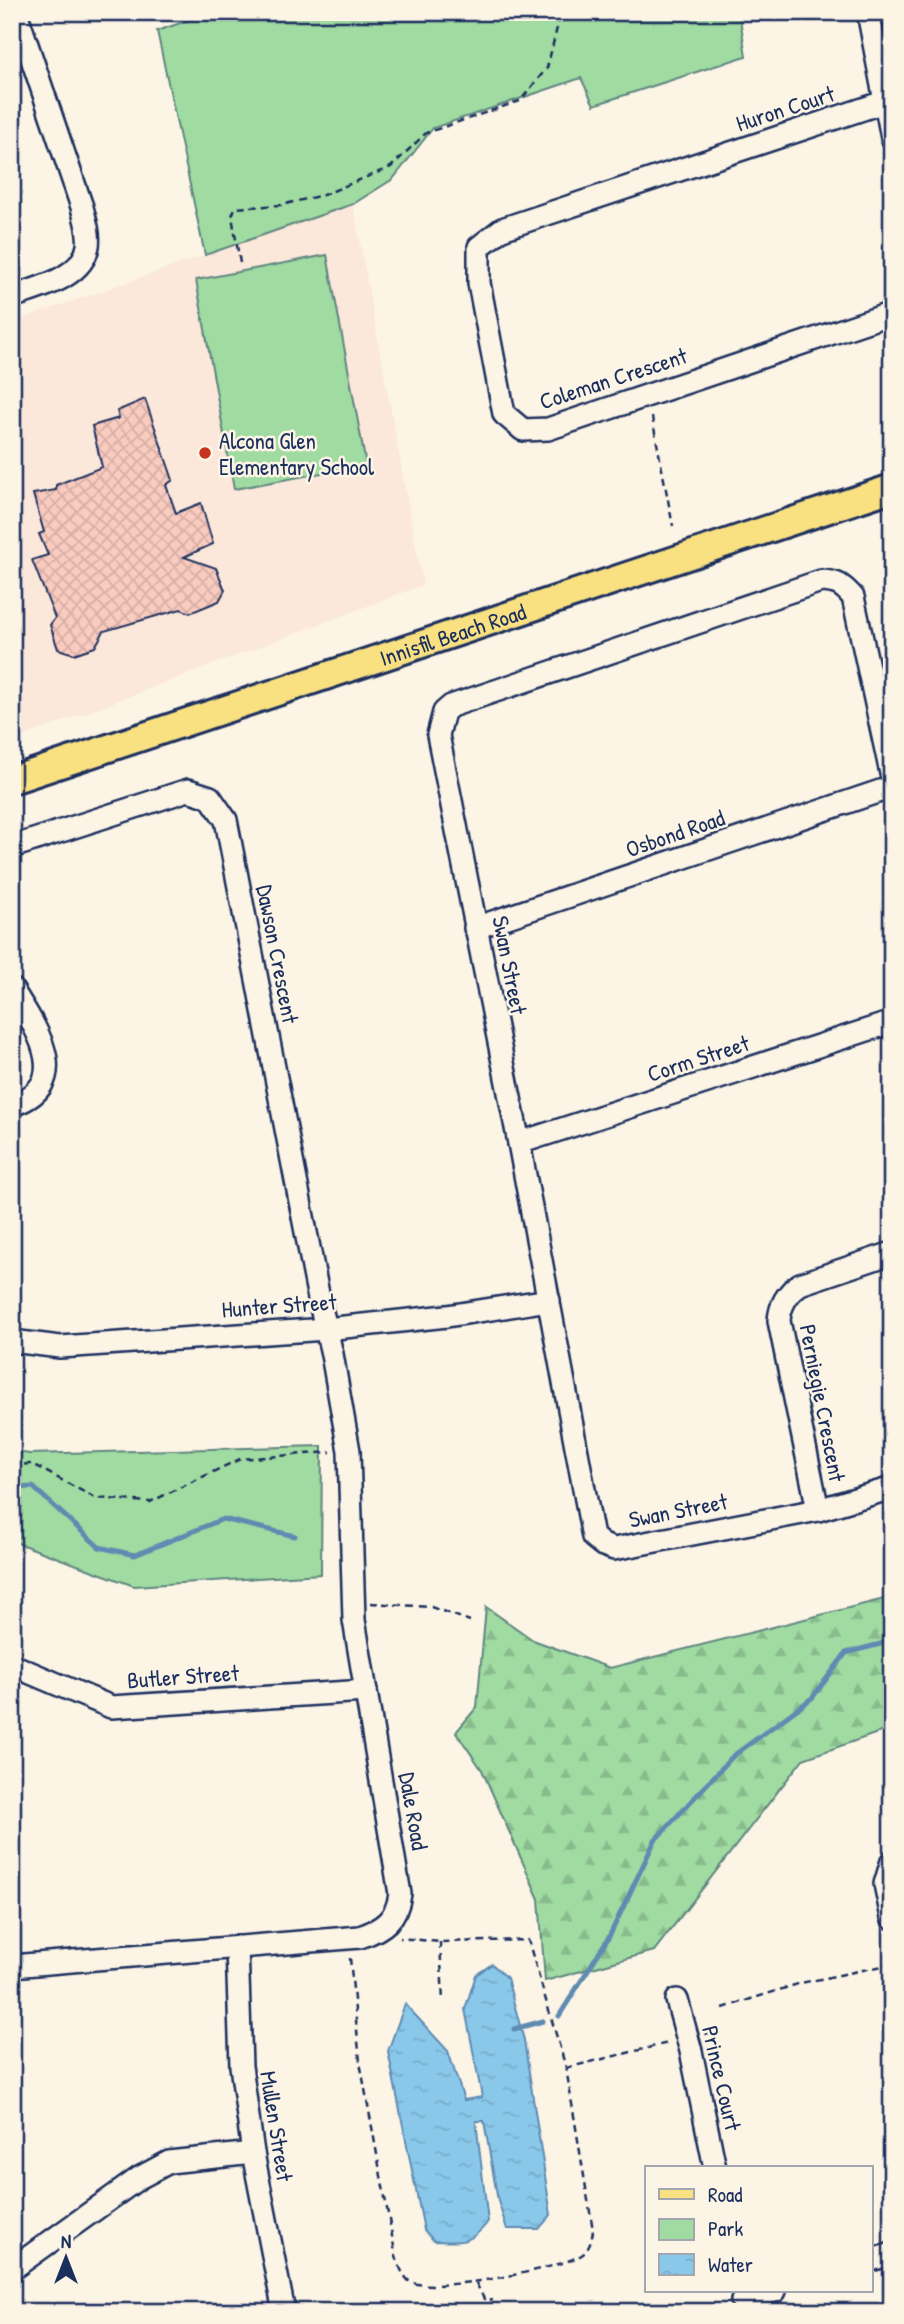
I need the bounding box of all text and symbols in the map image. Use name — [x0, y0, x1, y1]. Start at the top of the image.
street label: Huron Court — [732, 77, 839, 138]
street label: Coleman Crescent — [535, 339, 692, 416]
place label: Alcona Glen Elementary School — [219, 425, 375, 482]
marker: Alcona Glen Elementary School — [197, 445, 213, 461]
street label: Innisfil Beach Road — [375, 595, 530, 673]
street label: Osbond Road — [621, 802, 729, 864]
street label: Dawson Crescent — [249, 882, 307, 1027]
street label: Swan Street — [485, 913, 535, 1018]
street label: Corm Street — [643, 1027, 754, 1089]
street label: Hunter Street — [220, 1285, 339, 1324]
street label: Perniegie Crescent — [793, 1322, 854, 1485]
street label: Swan Street — [626, 1485, 731, 1535]
street label: Butler Street — [126, 1657, 241, 1695]
street label: Dale Road — [392, 1770, 436, 1852]
street label: Prince Court — [695, 2023, 749, 2135]
street label: Mullen Street — [253, 2069, 301, 2184]
legend — [645, 2166, 872, 2292]
text: Road — [708, 2180, 742, 2209]
text: Park — [708, 2214, 743, 2243]
north arrow — [32, 2222, 102, 2292]
text: N — [61, 2228, 71, 2254]
text: Water — [708, 2250, 753, 2279]

